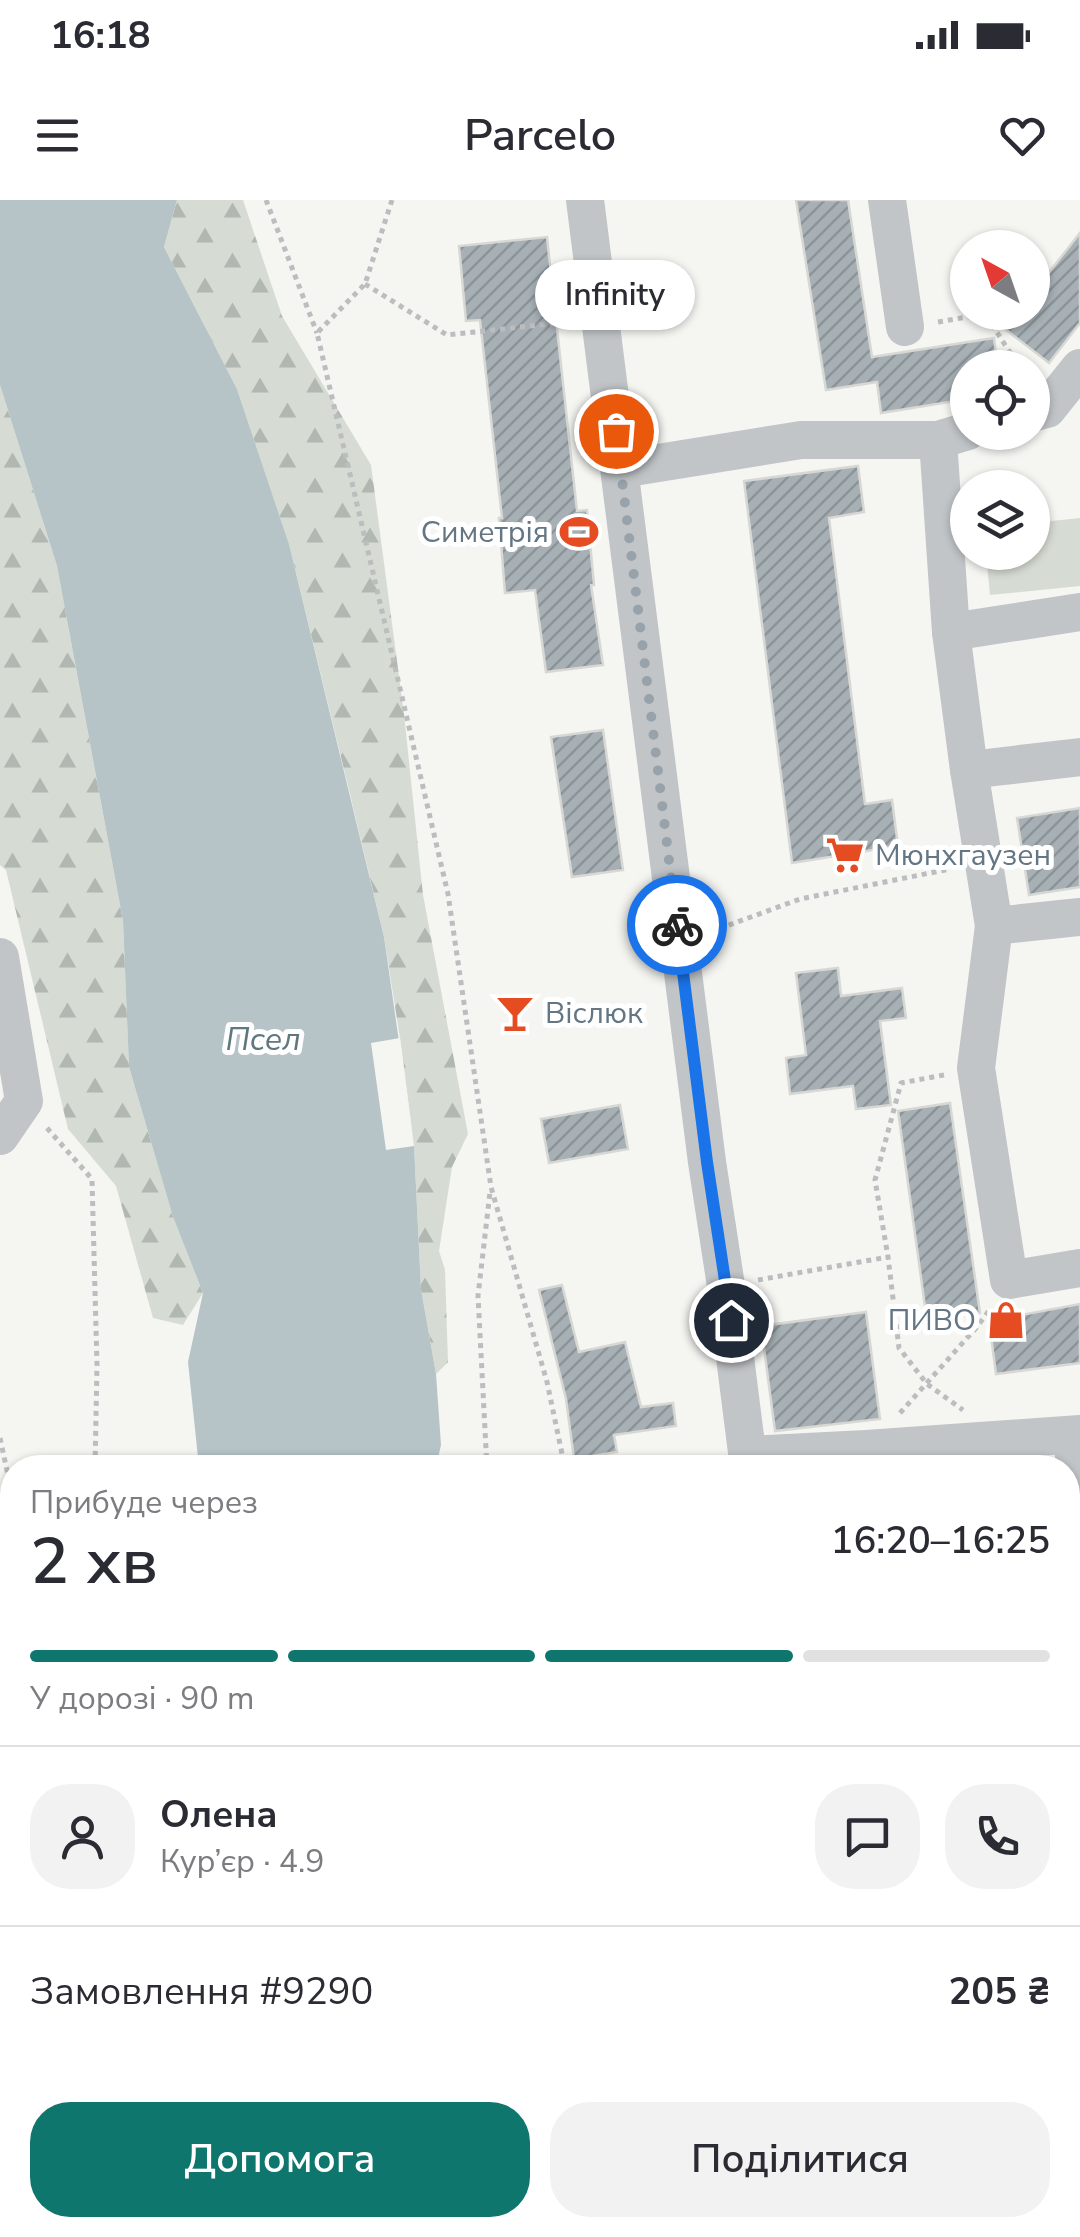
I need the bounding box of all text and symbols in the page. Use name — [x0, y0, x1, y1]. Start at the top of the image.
text: 16:18 — [50, 10, 151, 61]
text: Parcelo — [464, 105, 616, 166]
icon: menu — [30, 108, 85, 163]
icon: heart — [995, 108, 1050, 163]
north arrow — [950, 230, 1050, 330]
map controls — [950, 230, 1050, 570]
callout: Infinity — [536, 261, 696, 331]
text: Infinity — [565, 273, 665, 316]
button: locate — [950, 350, 1050, 450]
pin — [574, 389, 659, 474]
icon: bag — [589, 404, 644, 459]
button: layers — [950, 470, 1050, 570]
sports icon: Симетрія — [558, 511, 600, 553]
place label: Симетрія — [421, 512, 549, 553]
supermarket icon: Мюнхгаузен — [824, 834, 866, 876]
place label: Мюнхгаузен — [875, 835, 1051, 876]
courier — [627, 875, 727, 975]
icon: bike — [650, 898, 705, 953]
bar icon: Віслюк — [494, 992, 536, 1034]
place label: Віслюк — [545, 993, 643, 1034]
water label: Псел — [225, 1018, 301, 1061]
pin — [689, 1278, 774, 1363]
icon: home — [704, 1293, 759, 1348]
shop icon: ПИВО — [985, 1299, 1027, 1341]
place label: ПИВО — [888, 1300, 976, 1341]
text: Прибуде через — [30, 1481, 258, 1524]
text: 16:20–16:25 — [831, 1515, 1050, 1566]
text: 2 хв — [30, 1517, 158, 1606]
text: У дорозі · 90 m — [30, 1677, 254, 1720]
button: person — [30, 1784, 135, 1889]
button: chat — [815, 1784, 920, 1889]
button: phone — [945, 1784, 1050, 1889]
text: Олена — [160, 1789, 278, 1840]
text: Кур’єр · 4.9 — [160, 1840, 325, 1883]
text: Замовлення #9290 — [30, 1966, 373, 2017]
text: 205 ₴ — [949, 1966, 1050, 2017]
button: Допомога — [30, 2102, 530, 2217]
button: Поділитися — [550, 2102, 1050, 2217]

